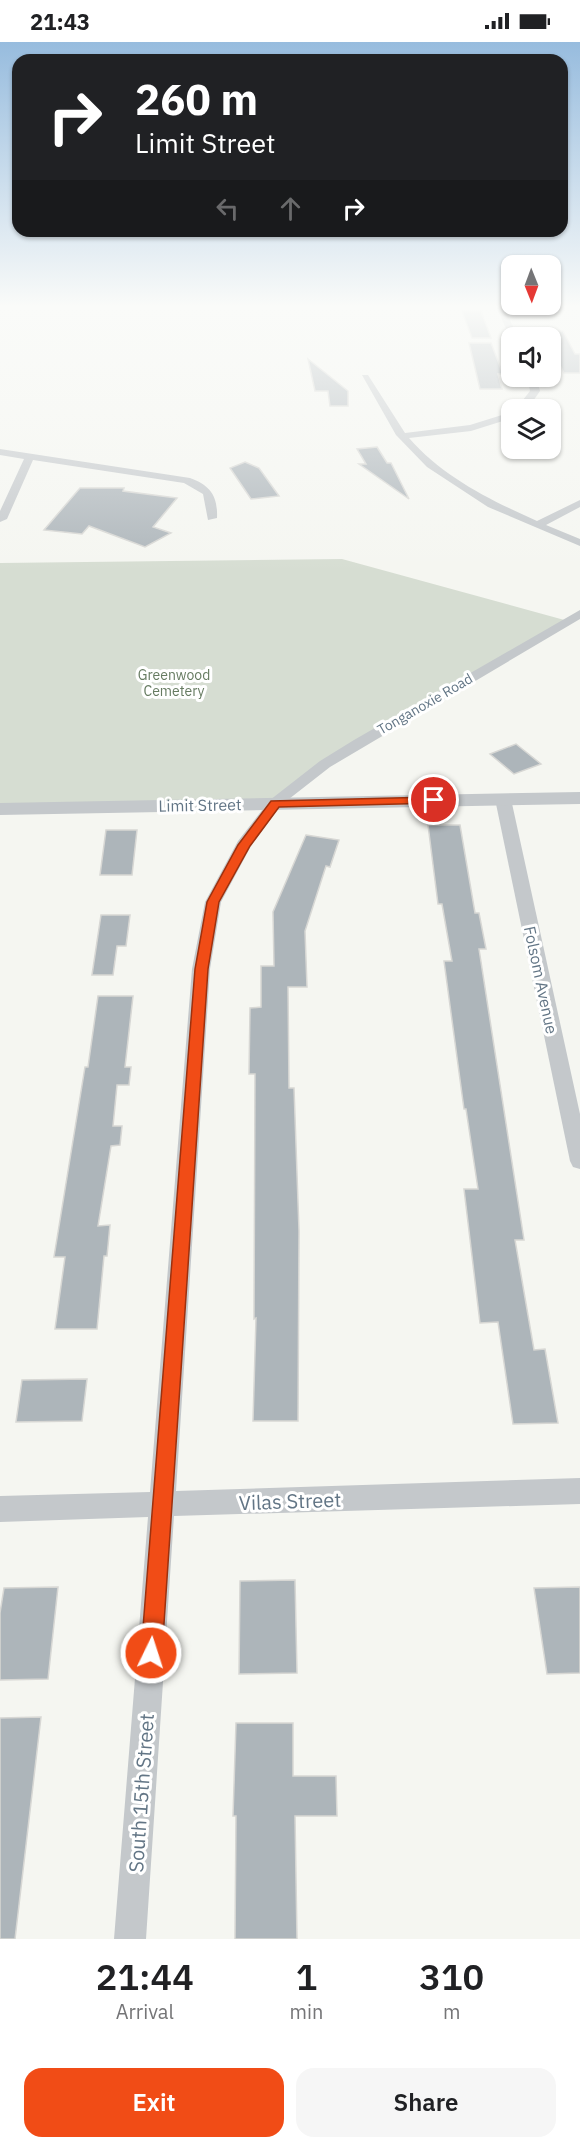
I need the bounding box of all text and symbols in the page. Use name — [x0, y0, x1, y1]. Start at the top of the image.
text: 21:43 — [30, 7, 90, 36]
text: 260 m — [135, 72, 258, 127]
icon: right — [36, 78, 114, 156]
text: Limit Street — [135, 125, 276, 160]
icon: left — [211, 192, 244, 225]
icon: ahead — [274, 192, 307, 225]
icon: right — [337, 192, 370, 225]
north arrow — [501, 255, 561, 315]
map controls — [501, 255, 561, 459]
button: sound — [501, 327, 561, 387]
button: layers — [501, 399, 561, 459]
park label: Greenwood Cemetery — [138, 666, 210, 700]
street label: Tonganoxie Road — [374, 669, 476, 739]
pin — [408, 774, 459, 825]
icon: arrive — [417, 783, 450, 816]
street label: Limit Street — [158, 794, 242, 816]
street label: Folsom Avenue — [520, 924, 562, 1036]
street label: Vilas Street — [238, 1486, 342, 1516]
position arrow — [119, 1621, 183, 1685]
street label: South 15th Street — [122, 1713, 160, 1873]
text: 21:44 — [96, 1953, 194, 2000]
text: 1 — [296, 1953, 317, 2000]
text: 310 — [419, 1953, 484, 2000]
text: Arrival — [116, 1998, 174, 2025]
text: min — [290, 1998, 323, 2025]
text: m — [443, 1998, 460, 2025]
button: Exit — [24, 2068, 284, 2137]
button: Share — [296, 2068, 556, 2137]

